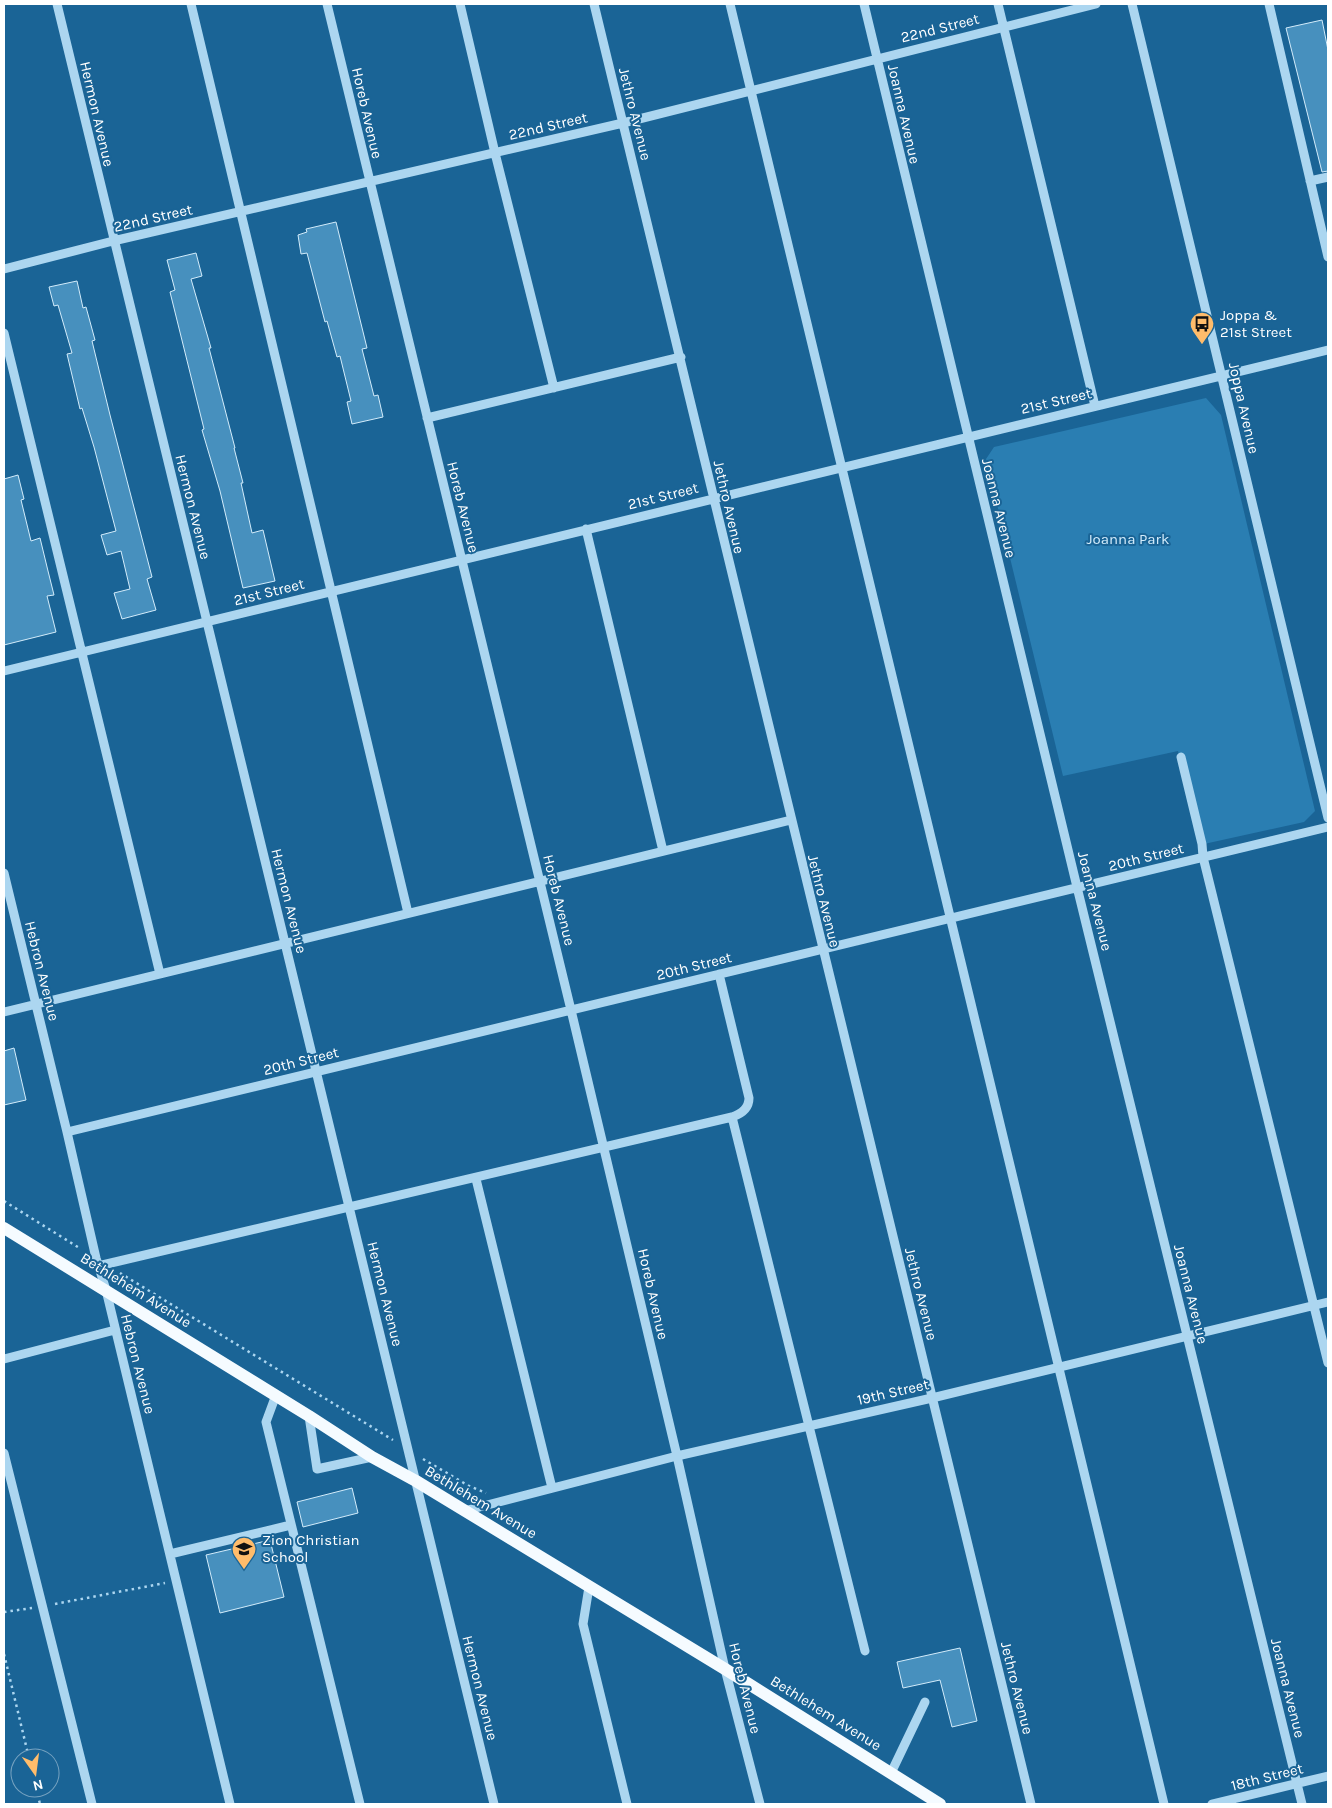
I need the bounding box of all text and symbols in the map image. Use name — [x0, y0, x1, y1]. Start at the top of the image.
street label: 22nd Street — [899, 9, 981, 46]
street label: Hermon Avenue — [76, 60, 118, 168]
street label: Joanna Avenue — [884, 62, 924, 166]
street label: Horeb Avenue — [348, 66, 386, 160]
street label: Jethro Avenue — [615, 66, 655, 162]
street label: 22nd Street — [507, 108, 589, 144]
street label: 22nd Street — [112, 200, 194, 236]
place label: Joppa & 21st Street — [1220, 306, 1292, 341]
bus stop icon: Joppa & 21st Street — [1189, 311, 1215, 345]
street label: Joppa Avenue — [1225, 361, 1263, 455]
street label: 21st Street — [1019, 384, 1093, 418]
street label: Hermon Avenue — [171, 453, 215, 561]
street label: Joanna Avenue — [978, 456, 1020, 560]
street label: Jethro Avenue — [710, 459, 748, 555]
street label: Horeb Avenue — [443, 460, 483, 554]
street label: 21st Street — [626, 478, 700, 513]
park label: Joanna Park — [1087, 530, 1169, 548]
street label: 21st Street — [232, 574, 306, 609]
street label: 20th Street — [1106, 839, 1186, 875]
street label: Hermon Avenue — [267, 847, 311, 955]
street label: Joanna Avenue — [1074, 849, 1116, 953]
street label: Horeb Avenue — [539, 853, 579, 947]
street label: Jethro Avenue — [804, 853, 844, 949]
street label: Hebron Avenue — [21, 919, 63, 1023]
street label: 20th Street — [654, 948, 734, 984]
street label: 20th Street — [261, 1043, 341, 1079]
street label: Hermon Avenue — [363, 1240, 407, 1348]
street label: Joanna Avenue — [1170, 1242, 1212, 1346]
street label: Jethro Avenue — [901, 1246, 941, 1342]
street label: Horeb Avenue — [634, 1247, 672, 1341]
street label: Bethlehem Avenue — [77, 1249, 195, 1331]
street label: Hebron Avenue — [117, 1312, 159, 1416]
street label: 19th Street — [855, 1375, 931, 1409]
street label: Bethlehem Avenue — [422, 1461, 540, 1543]
place label: Zion Christian School — [262, 1531, 360, 1566]
school or university icon: Zion Christian School — [231, 1536, 257, 1570]
street label: Hermon Avenue — [458, 1634, 502, 1742]
street label: Joanna Avenue — [1267, 1636, 1309, 1740]
street label: Jethro Avenue — [997, 1640, 1037, 1736]
street label: Horeb Avenue — [725, 1641, 765, 1735]
street label: Bethlehem Avenue — [767, 1672, 885, 1754]
north arrow — [10, 1748, 60, 1798]
street label: 18th Street — [1229, 1759, 1305, 1795]
text: N — [31, 1776, 45, 1795]

